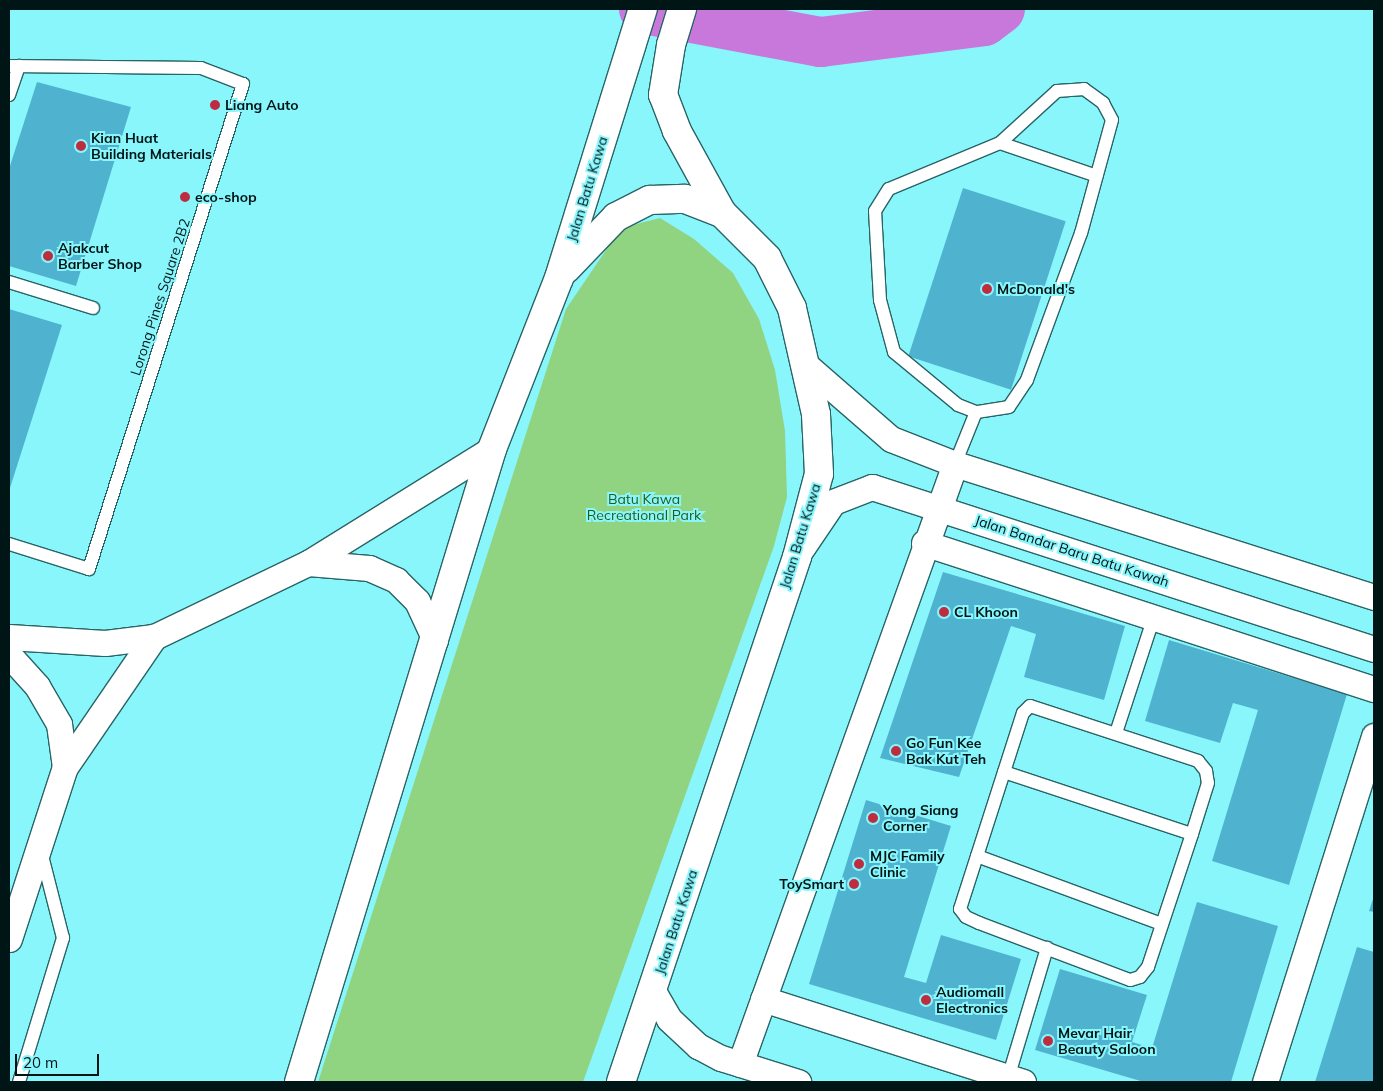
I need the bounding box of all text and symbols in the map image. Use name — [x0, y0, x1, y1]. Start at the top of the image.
place label: Liang Auto — [225, 97, 299, 113]
marker: Liang Auto — [209, 99, 221, 111]
place label: Kian Huat Building Materials — [91, 130, 212, 162]
street label: Jalan Batu Kawa — [563, 135, 611, 243]
marker: Kian Huat Building Materials — [75, 140, 87, 152]
place label: eco-shop — [195, 189, 257, 205]
marker: eco-shop — [179, 191, 191, 203]
street label: Lorong Pines Square 2B2 — [127, 216, 193, 378]
place label: Ajakcut Barber Shop — [58, 240, 142, 272]
marker: Ajakcut Barber Shop — [42, 250, 54, 262]
place label: McDonald's — [997, 281, 1075, 297]
marker: McDonald's — [981, 283, 993, 295]
street label: Jalan Batu Kawa — [776, 482, 824, 590]
park label: Batu Kawa Recreational Park — [587, 491, 701, 524]
street label: Jalan Bandar Baru Batu Kawah — [973, 512, 1171, 590]
place label: CL Khoon — [954, 604, 1018, 620]
marker: CL Khoon — [938, 606, 950, 618]
place label: Go Fun Kee Bak Kut Teh — [906, 735, 986, 768]
marker: Go Fun Kee Bak Kut Teh — [890, 745, 902, 757]
place label: Yong Siang Corner — [883, 802, 958, 834]
marker: Yong Siang Corner — [867, 812, 879, 824]
place label: MJC Family Clinic — [870, 848, 945, 880]
marker: MJC Family Clinic — [852, 857, 866, 871]
street label: Jalan Batu Kawa — [651, 868, 701, 976]
place label: ToySmart — [779, 876, 844, 892]
marker: ToySmart — [848, 878, 860, 890]
place label: Audiomall Electronics — [936, 984, 1008, 1016]
marker: Audiomall Electronics — [920, 994, 932, 1006]
place label: Mevar Hair Beauty Saloon — [1058, 1025, 1156, 1058]
marker: Mevar Hair Beauty Saloon — [1042, 1035, 1054, 1047]
scale bar — [18, 1044, 101, 1076]
text: 20 m — [23, 1053, 58, 1072]

